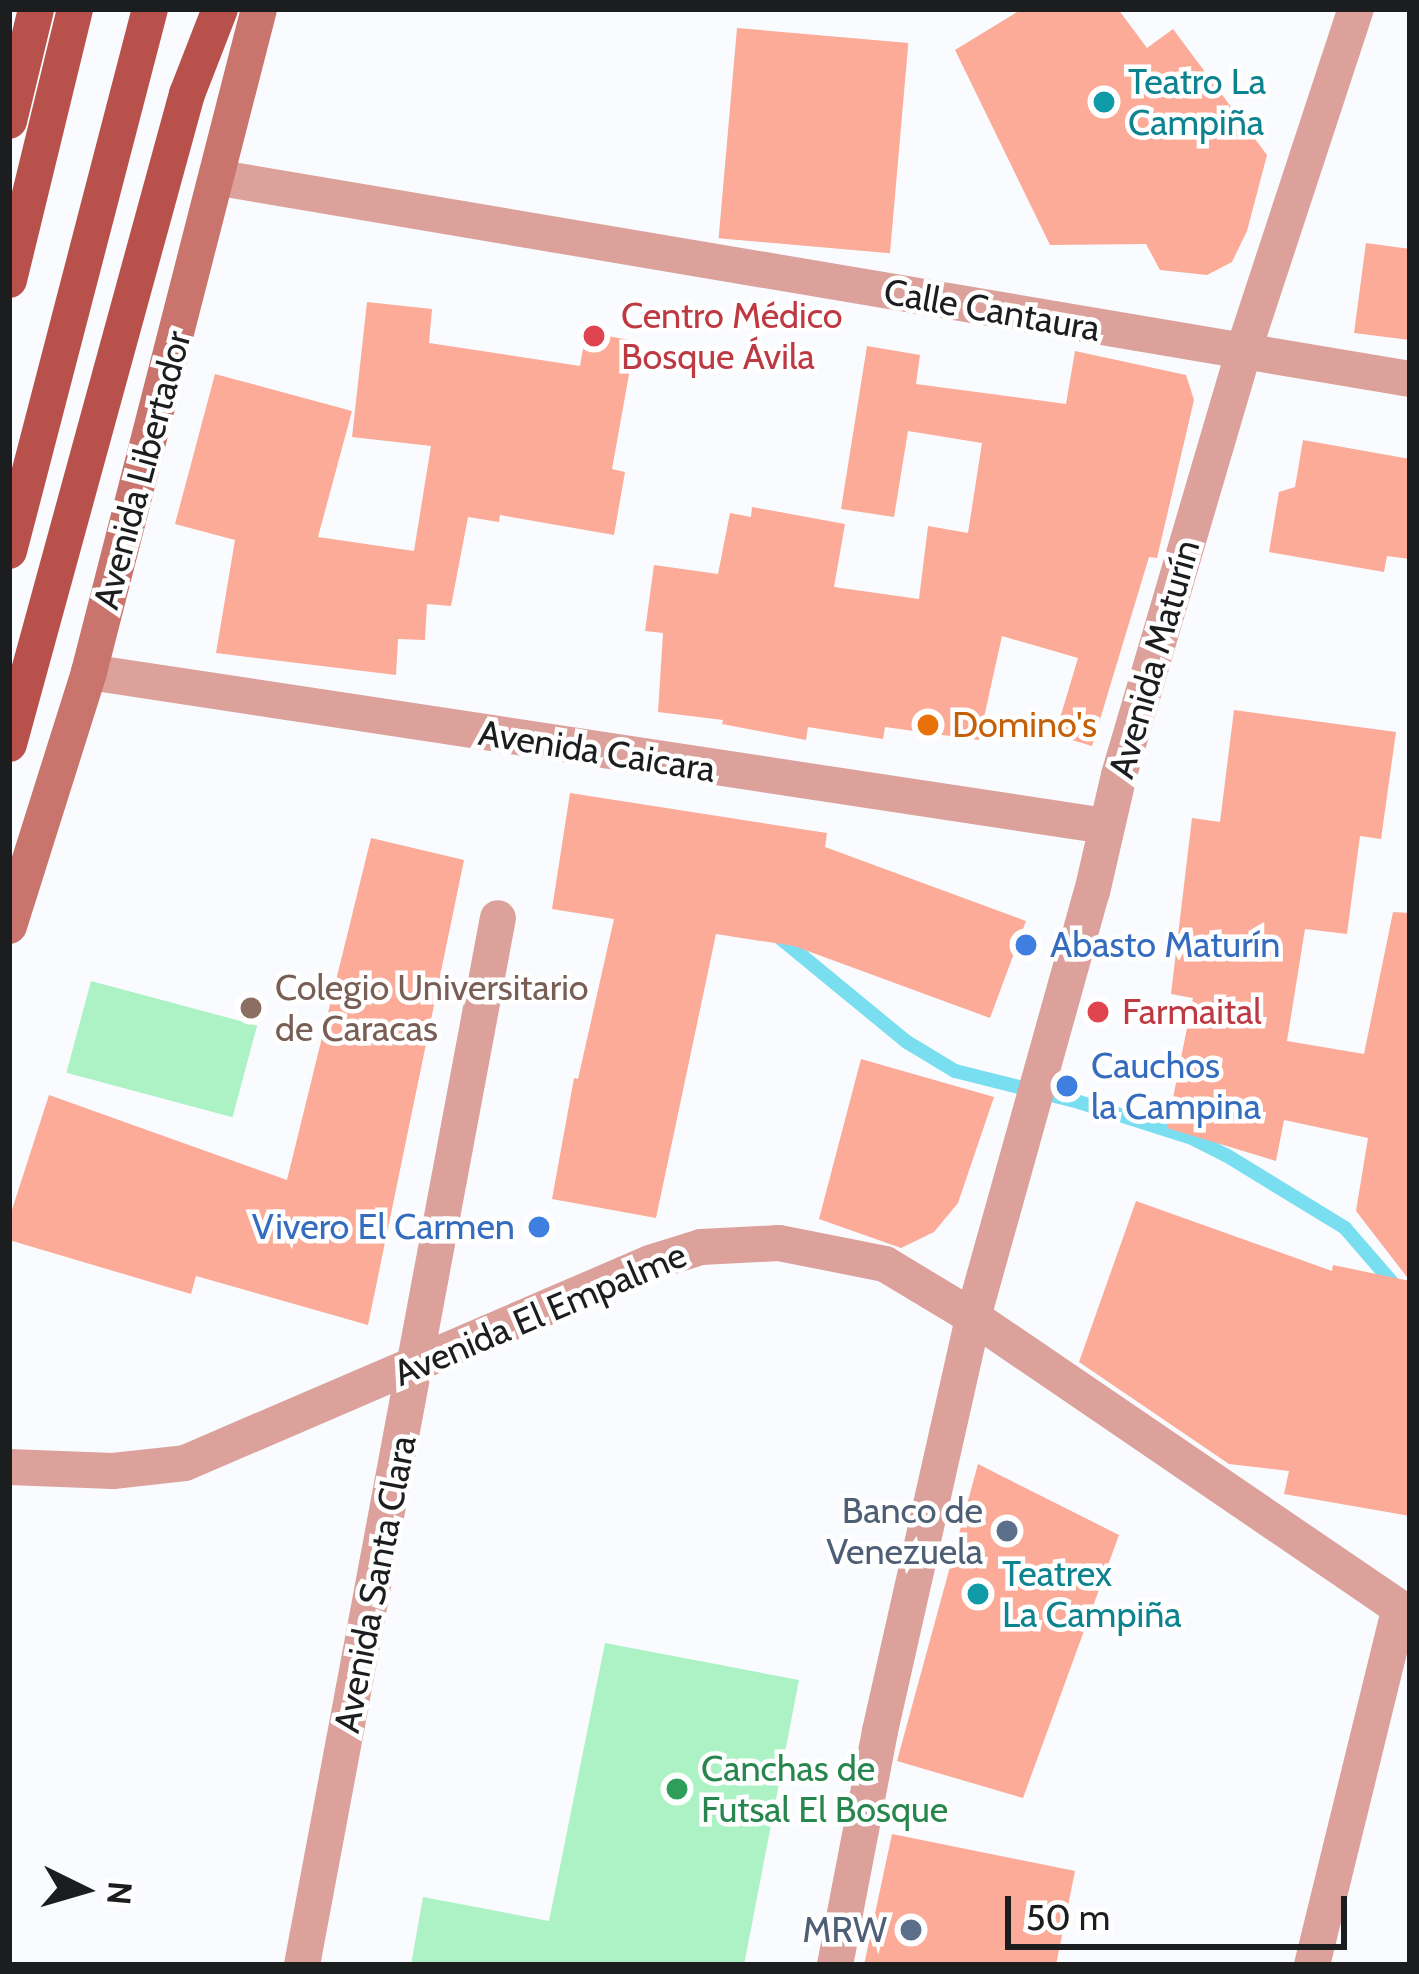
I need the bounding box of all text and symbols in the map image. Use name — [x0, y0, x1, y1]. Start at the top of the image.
place label: Teatro La Campiña — [1128, 59, 1266, 144]
marker: Teatro La Campiña — [1091, 89, 1117, 115]
street label: Calle Cantaura — [881, 270, 1103, 350]
place label: Centro Médico Bosque Ávila — [621, 293, 843, 378]
marker: Centro Médico Bosque Ávila — [578, 320, 610, 352]
street label: Avenida Libertador — [84, 326, 200, 614]
street label: Avenida Maturín — [1099, 535, 1209, 783]
place label: Domino's — [952, 703, 1097, 747]
street label: Avenida Caicara — [476, 711, 718, 791]
marker: Domino's — [915, 712, 941, 738]
place label: Abasto Maturín — [1050, 923, 1280, 967]
marker: Abasto Maturín — [1013, 932, 1039, 958]
place label: Colegio Universitario de Caracas — [275, 965, 589, 1050]
place label: Farmaital — [1122, 990, 1262, 1034]
marker: Colegio Universitario de Caracas — [238, 995, 264, 1021]
marker: Farmaital — [1085, 999, 1111, 1025]
place label: Cauchos la Campina — [1091, 1043, 1261, 1128]
marker: Cauchos la Campina — [1054, 1073, 1080, 1099]
place label: Vivero El Carmen — [252, 1205, 515, 1249]
marker: Vivero El Carmen — [526, 1214, 552, 1240]
street label: Avenida El Empalme — [387, 1233, 693, 1395]
street label: Avenida Santa Clara — [325, 1432, 425, 1736]
place label: Banco de Venezuela — [826, 1488, 983, 1573]
marker: Banco de Venezuela — [994, 1518, 1020, 1544]
place label: Teatrex La Campiña — [1002, 1551, 1182, 1636]
marker: Teatrex La Campiña — [965, 1581, 991, 1607]
place label: Canchas de Futsal El Bosque — [701, 1746, 948, 1831]
marker: Canchas de Futsal El Bosque — [664, 1776, 690, 1802]
north arrow — [24, 1830, 144, 1950]
scale bar — [1011, 1872, 1353, 1946]
text: N — [99, 1880, 141, 1907]
text: 50 m — [1026, 1895, 1110, 1939]
place label: MRW — [802, 1908, 887, 1952]
marker: MRW — [898, 1917, 924, 1943]

